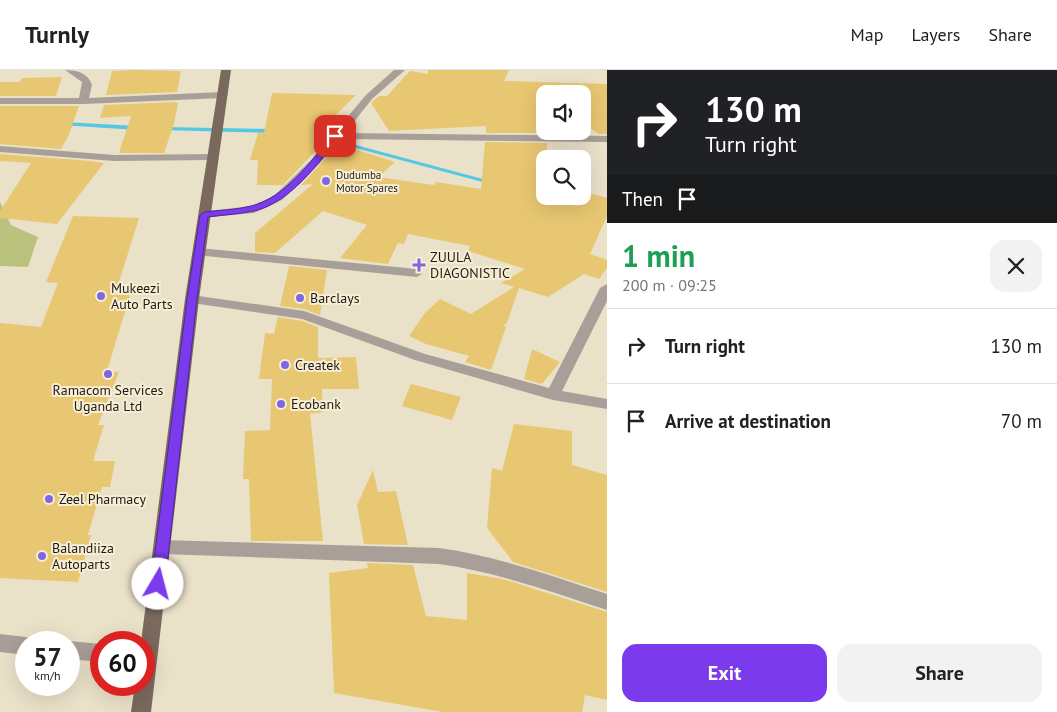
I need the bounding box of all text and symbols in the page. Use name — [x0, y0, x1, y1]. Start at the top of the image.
text: Turnly — [25, 19, 89, 50]
text: Map — [851, 23, 883, 46]
text: Layers — [911, 23, 960, 46]
text: Share — [988, 23, 1032, 46]
map controls — [536, 85, 591, 205]
button: sound — [536, 85, 591, 140]
text: 130 m — [705, 86, 802, 132]
icon: right — [622, 90, 687, 155]
pin — [314, 115, 356, 157]
icon: arrive — [321, 122, 349, 150]
text: Turn right — [705, 130, 797, 158]
button: search — [536, 150, 591, 205]
place label: Dudumba Motor Spares — [336, 168, 398, 195]
marker: Dudumba Motor Spares — [320, 175, 332, 187]
icon: arrive — [673, 185, 701, 213]
text: Then — [622, 187, 663, 211]
text: 1 min — [622, 236, 695, 275]
button: close — [990, 240, 1042, 292]
place label: ZUULA DIAGONISTIC — [430, 248, 510, 282]
marker: ZUULA DIAGONISTIC — [412, 258, 426, 272]
text: 200 m · 09:25 — [622, 275, 717, 295]
place label: Mukeezi Auto Parts — [111, 279, 173, 313]
place label: Barclays — [310, 289, 360, 307]
marker: Mukeezi Auto Parts — [95, 290, 107, 302]
marker: Barclays — [294, 292, 306, 304]
icon: right — [622, 332, 650, 360]
text: Turn right — [665, 334, 745, 358]
text: 130 m — [990, 334, 1042, 358]
place label: Createk — [295, 356, 340, 374]
marker: Createk — [279, 359, 291, 371]
marker: Ramacom Services Uganda Ltd — [102, 368, 114, 380]
place label: Ramacom Services Uganda Ltd — [53, 381, 164, 415]
place label: Ecobank — [291, 395, 341, 413]
marker: Ecobank — [275, 398, 287, 410]
icon: arrive — [622, 407, 650, 435]
text: Arrive at destination — [665, 409, 831, 433]
text: 70 m — [1001, 409, 1042, 433]
place label: Zeel Pharmacy — [59, 490, 146, 508]
marker: Zeel Pharmacy — [43, 493, 55, 505]
place label: Balandiiza Autoparts — [52, 539, 114, 573]
marker: Balandiiza Autoparts — [36, 550, 48, 562]
position arrow — [131, 557, 183, 609]
speed limit sign: 60 — [90, 631, 155, 696]
text: 57 — [33, 641, 62, 673]
button: Exit — [622, 644, 827, 702]
button: Share — [837, 644, 1042, 702]
text: km/h — [34, 668, 61, 683]

